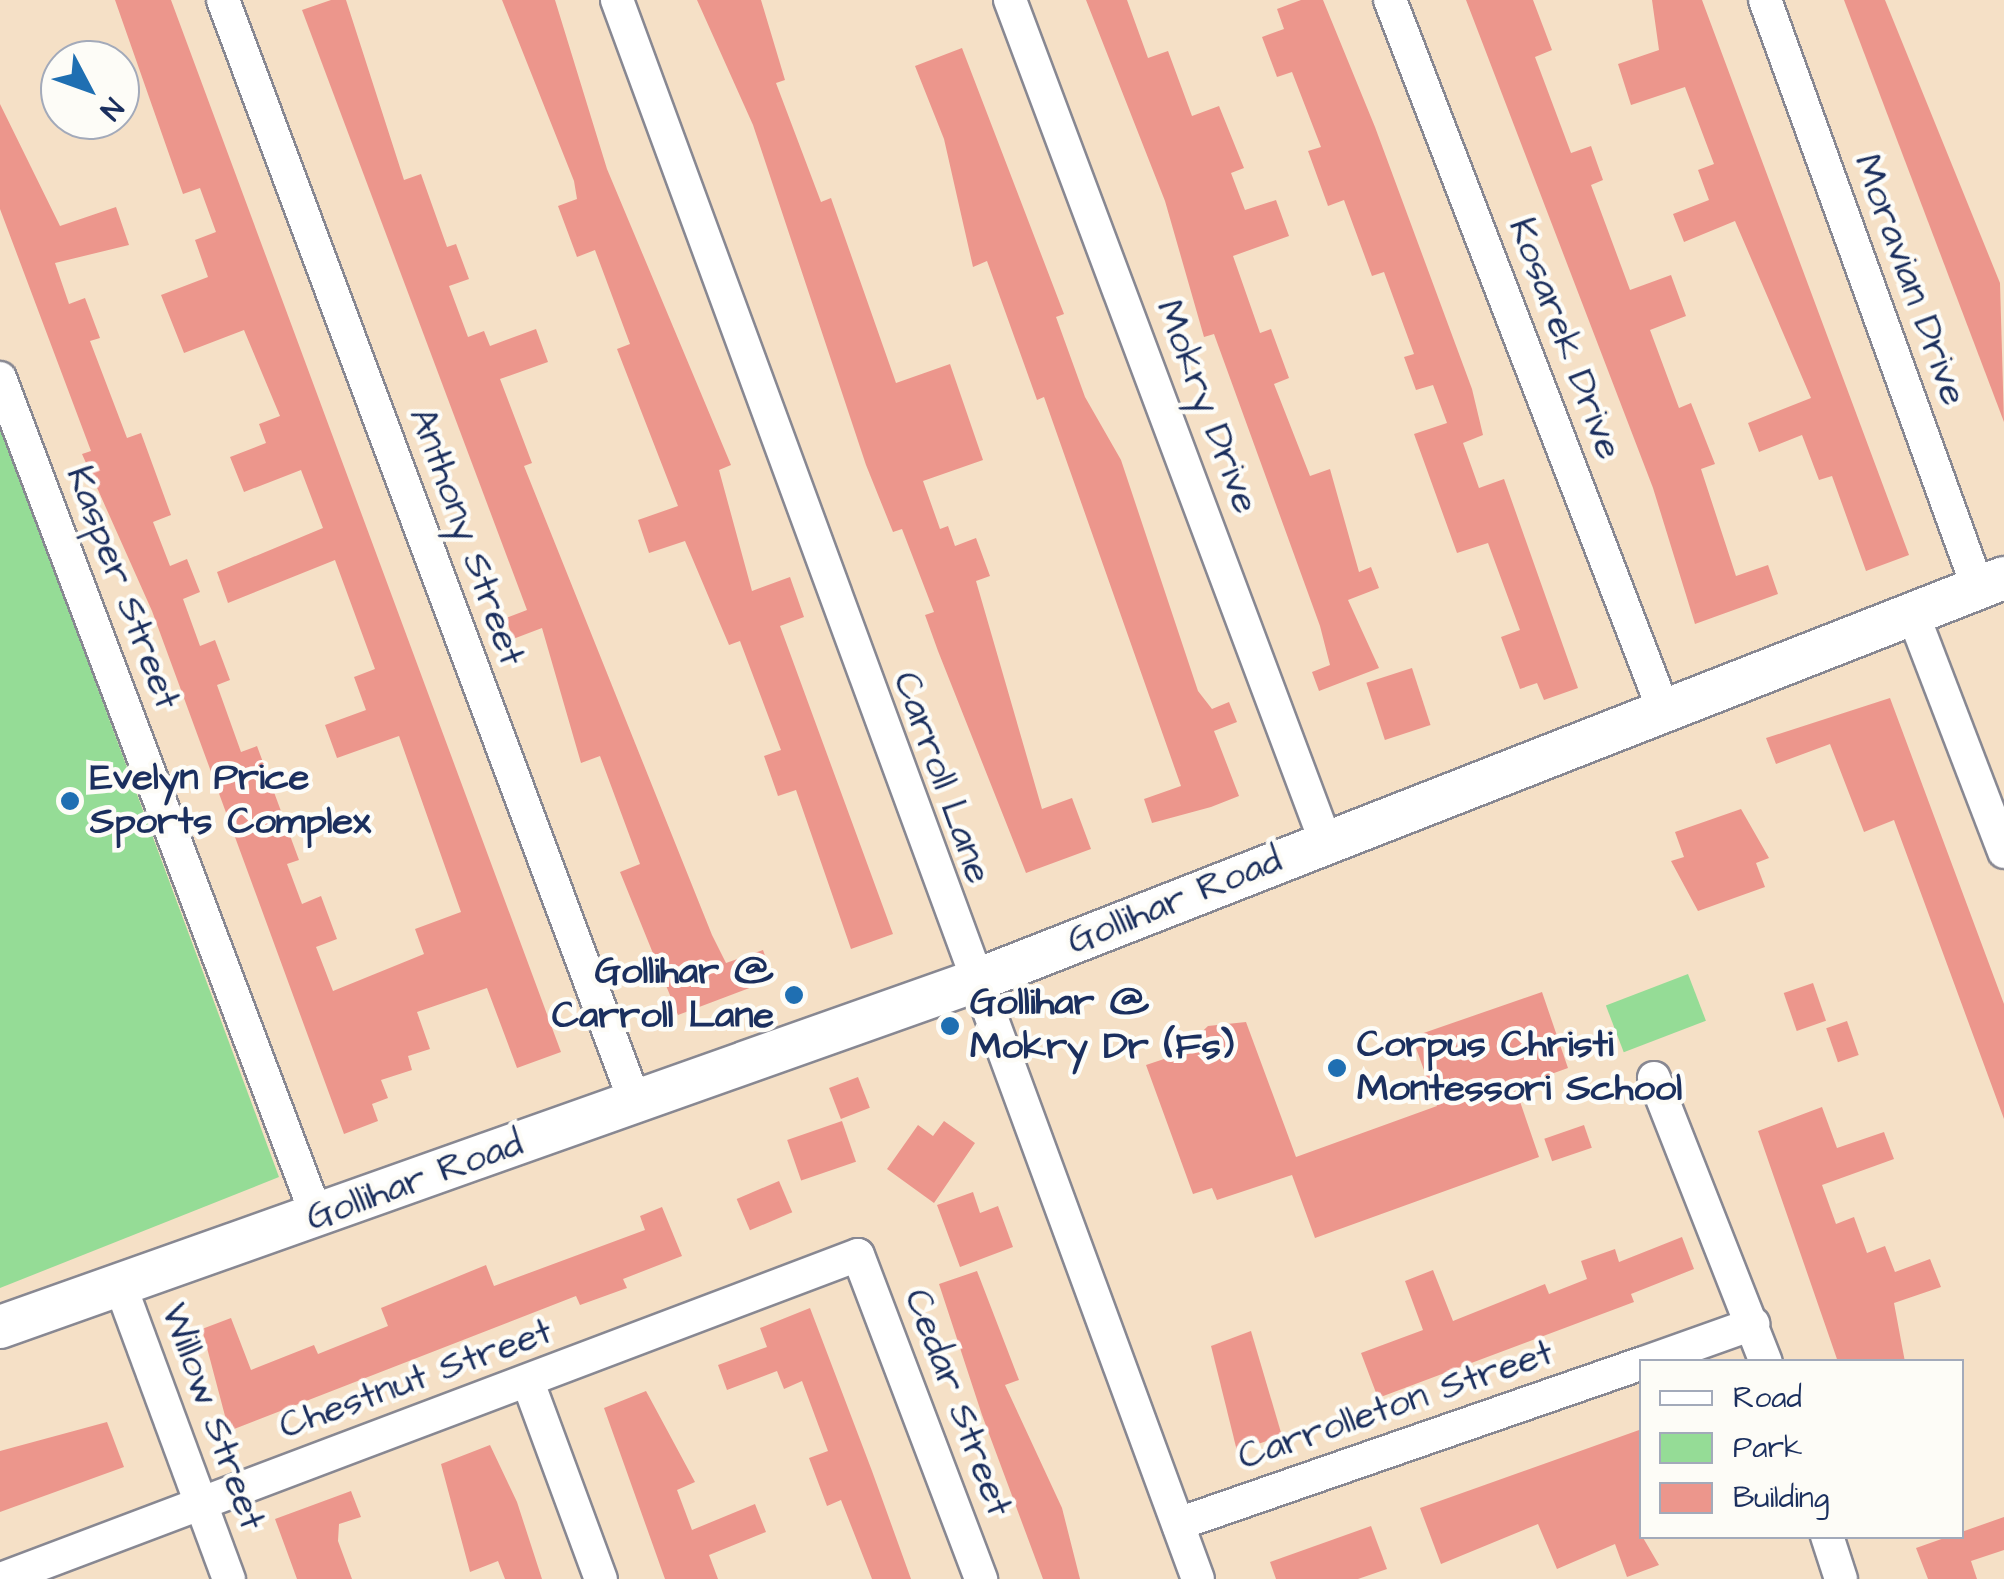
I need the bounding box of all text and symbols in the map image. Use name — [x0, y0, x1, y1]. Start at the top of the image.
north arrow — [40, 40, 140, 140]
text: N — [91, 89, 132, 128]
street label: Moravian Drive — [1842, 148, 1976, 412]
street label: Kosarek Drive — [1497, 212, 1631, 466]
street label: Mokry Drive — [1144, 294, 1268, 520]
street label: Anthony Street — [398, 402, 534, 672]
street label: Kasper Street — [55, 460, 189, 716]
street label: Carroll Lane — [882, 666, 1000, 890]
place label: Evelyn Price Sports Complex — [90, 756, 371, 846]
marker: Evelyn Price Sports Complex — [59, 790, 81, 812]
street label: Gollihar Road — [1061, 838, 1289, 966]
place label: Gollihar @ Carroll Lane — [552, 950, 774, 1040]
place label: Gollihar @ Mokry Dr (Fs) — [970, 981, 1234, 1070]
marker: Gollihar @ Carroll Lane — [783, 984, 805, 1006]
marker: Gollihar @ Mokry Dr (Fs) — [939, 1015, 961, 1037]
place label: Corpus Christi Montessori School — [1357, 1023, 1682, 1112]
marker: Corpus Christi Montessori School — [1326, 1057, 1348, 1079]
street label: Gollihar Road — [301, 1122, 529, 1242]
street label: Cedar Street — [893, 1283, 1021, 1523]
street label: Willow Street — [150, 1297, 274, 1537]
street label: Chestnut Street — [273, 1310, 559, 1450]
street label: Carrolleton Street — [1232, 1331, 1560, 1481]
legend — [1639, 1359, 1964, 1539]
text: Road — [1733, 1377, 1802, 1419]
text: Park — [1733, 1427, 1802, 1469]
text: Building — [1733, 1477, 1829, 1519]

